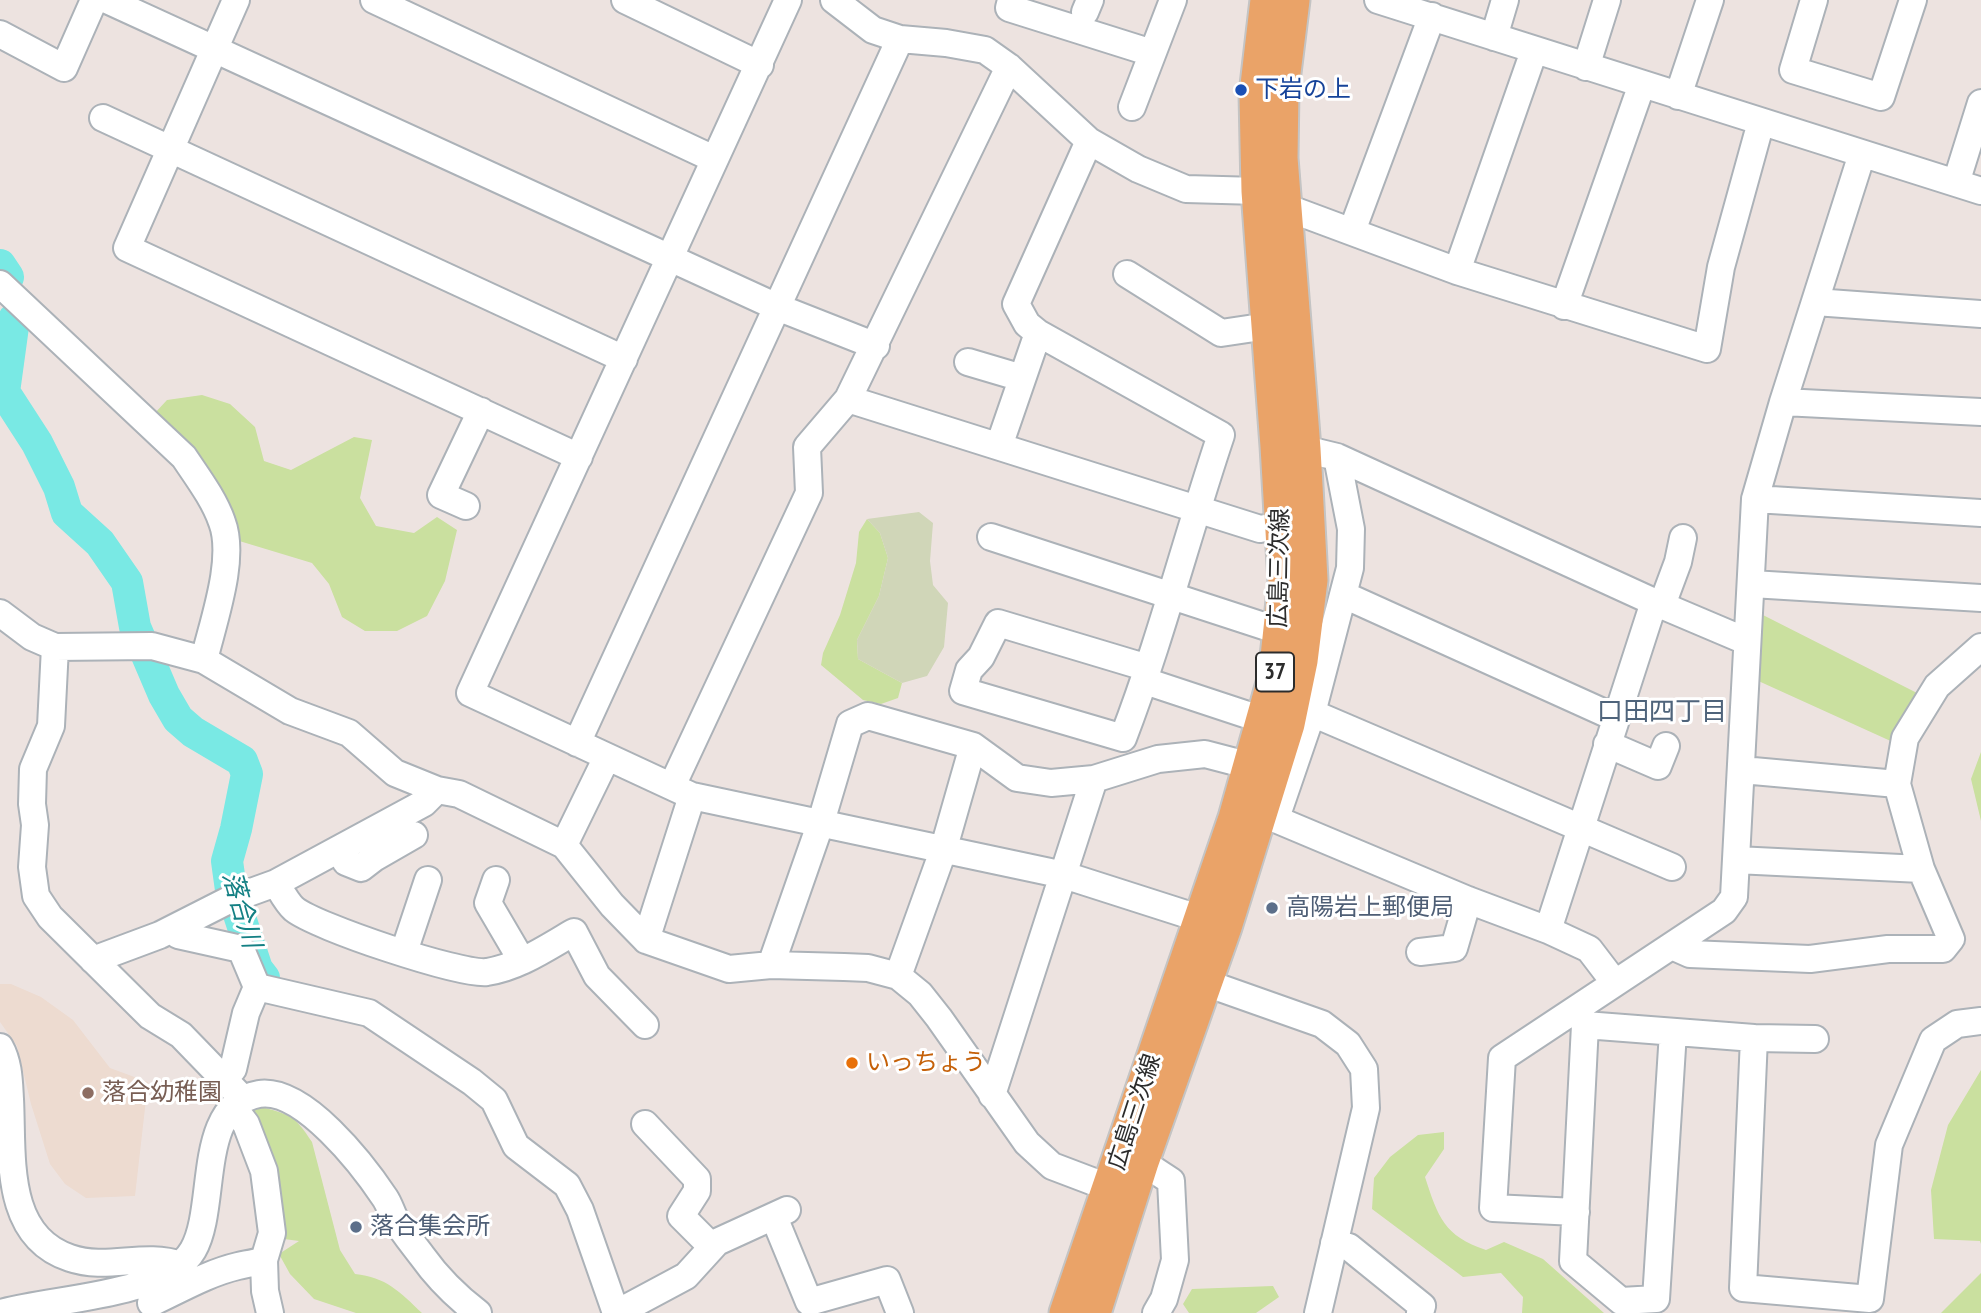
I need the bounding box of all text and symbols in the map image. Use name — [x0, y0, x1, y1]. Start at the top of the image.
place label: 下岩の上 — [1255, 76, 1351, 104]
marker: 下岩の上 — [1233, 82, 1249, 98]
street label: 広島三次線 — [1265, 508, 1295, 628]
road number: 37 — [1256, 652, 1294, 692]
district label: 口田四丁目 — [1597, 697, 1727, 729]
water label: 落合川 — [215, 868, 267, 952]
place label: 高陽岩上郵便局 — [1286, 894, 1454, 922]
marker: 高陽岩上郵便局 — [1264, 900, 1280, 916]
place label: いっちょう — [866, 1049, 986, 1077]
street label: 広島三次線 — [1103, 1050, 1167, 1174]
marker: いっちょう — [844, 1055, 860, 1071]
place label: 落合幼稚園 — [102, 1079, 222, 1107]
marker: 落合幼稚園 — [80, 1085, 96, 1101]
place label: 落合集会所 — [370, 1213, 490, 1241]
marker: 落合集会所 — [348, 1219, 364, 1235]

